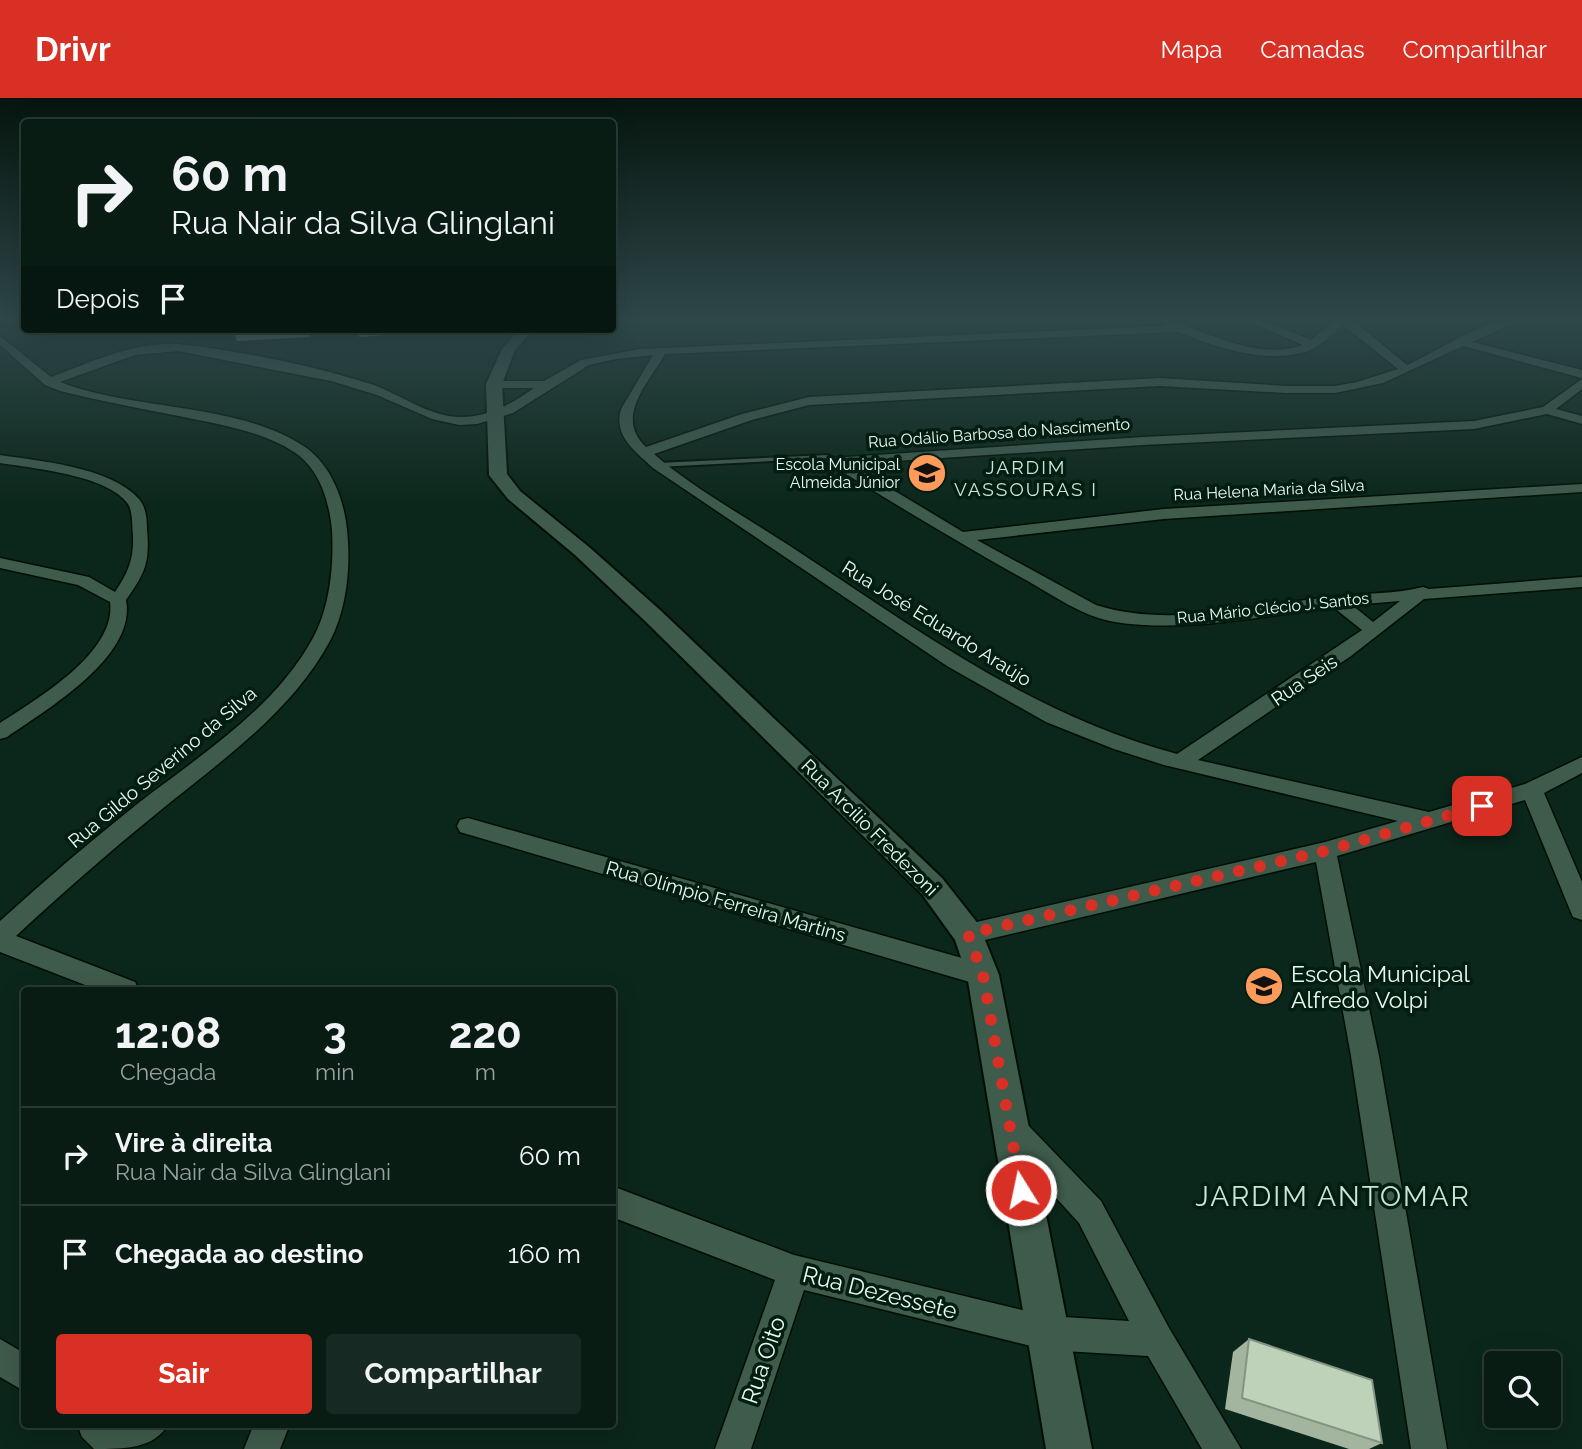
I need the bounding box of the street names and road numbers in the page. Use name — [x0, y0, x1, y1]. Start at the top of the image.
street label: Rua Odálio Barbosa do Nascimento — [868, 414, 1130, 452]
street label: Rua Helena Maria da Silva — [1173, 476, 1365, 504]
street label: Rua José Eduardo Araújo — [838, 556, 1036, 690]
street label: Rua Mário Clécio J. Santos — [1176, 588, 1370, 628]
street label: Rua Seis — [1267, 650, 1341, 710]
street label: Rua Gildo Severino da Silva — [63, 682, 261, 852]
street label: Rua Arcílio Fredezoni — [797, 754, 943, 900]
street label: Rua Olímpio Ferreira Martins — [604, 856, 848, 946]
street label: Rua Dezessete — [800, 1260, 960, 1324]
street label: Rua Oito — [736, 1313, 790, 1407]

